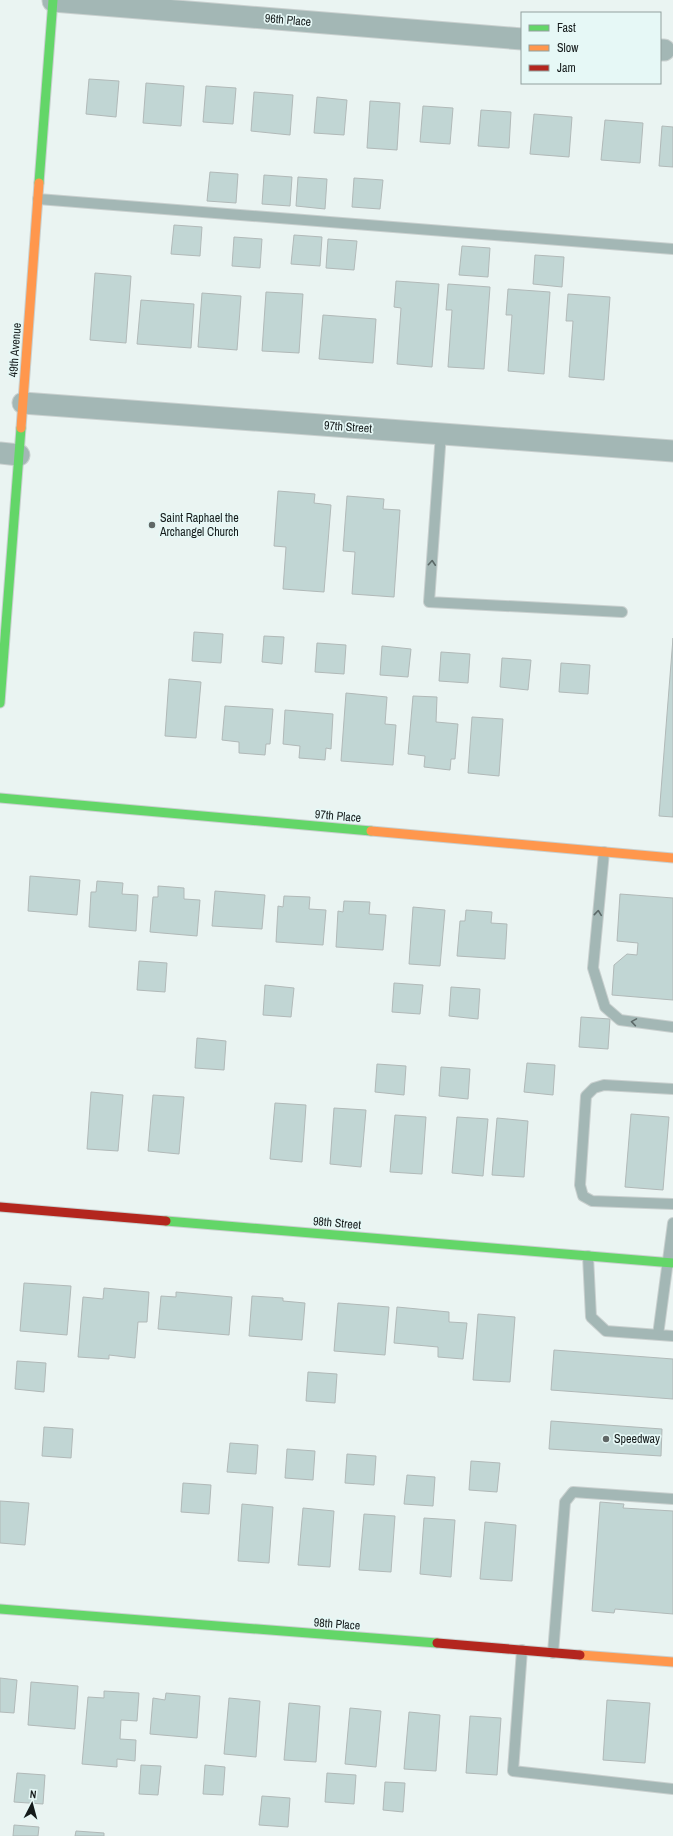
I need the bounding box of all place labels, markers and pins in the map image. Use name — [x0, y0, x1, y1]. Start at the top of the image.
place label: Saint Raphael the Archangel Church — [159, 510, 239, 540]
marker: Saint Raphael the Archangel Church — [147, 520, 157, 530]
place label: Speedway — [614, 1431, 660, 1447]
marker: Speedway — [601, 1434, 611, 1444]

